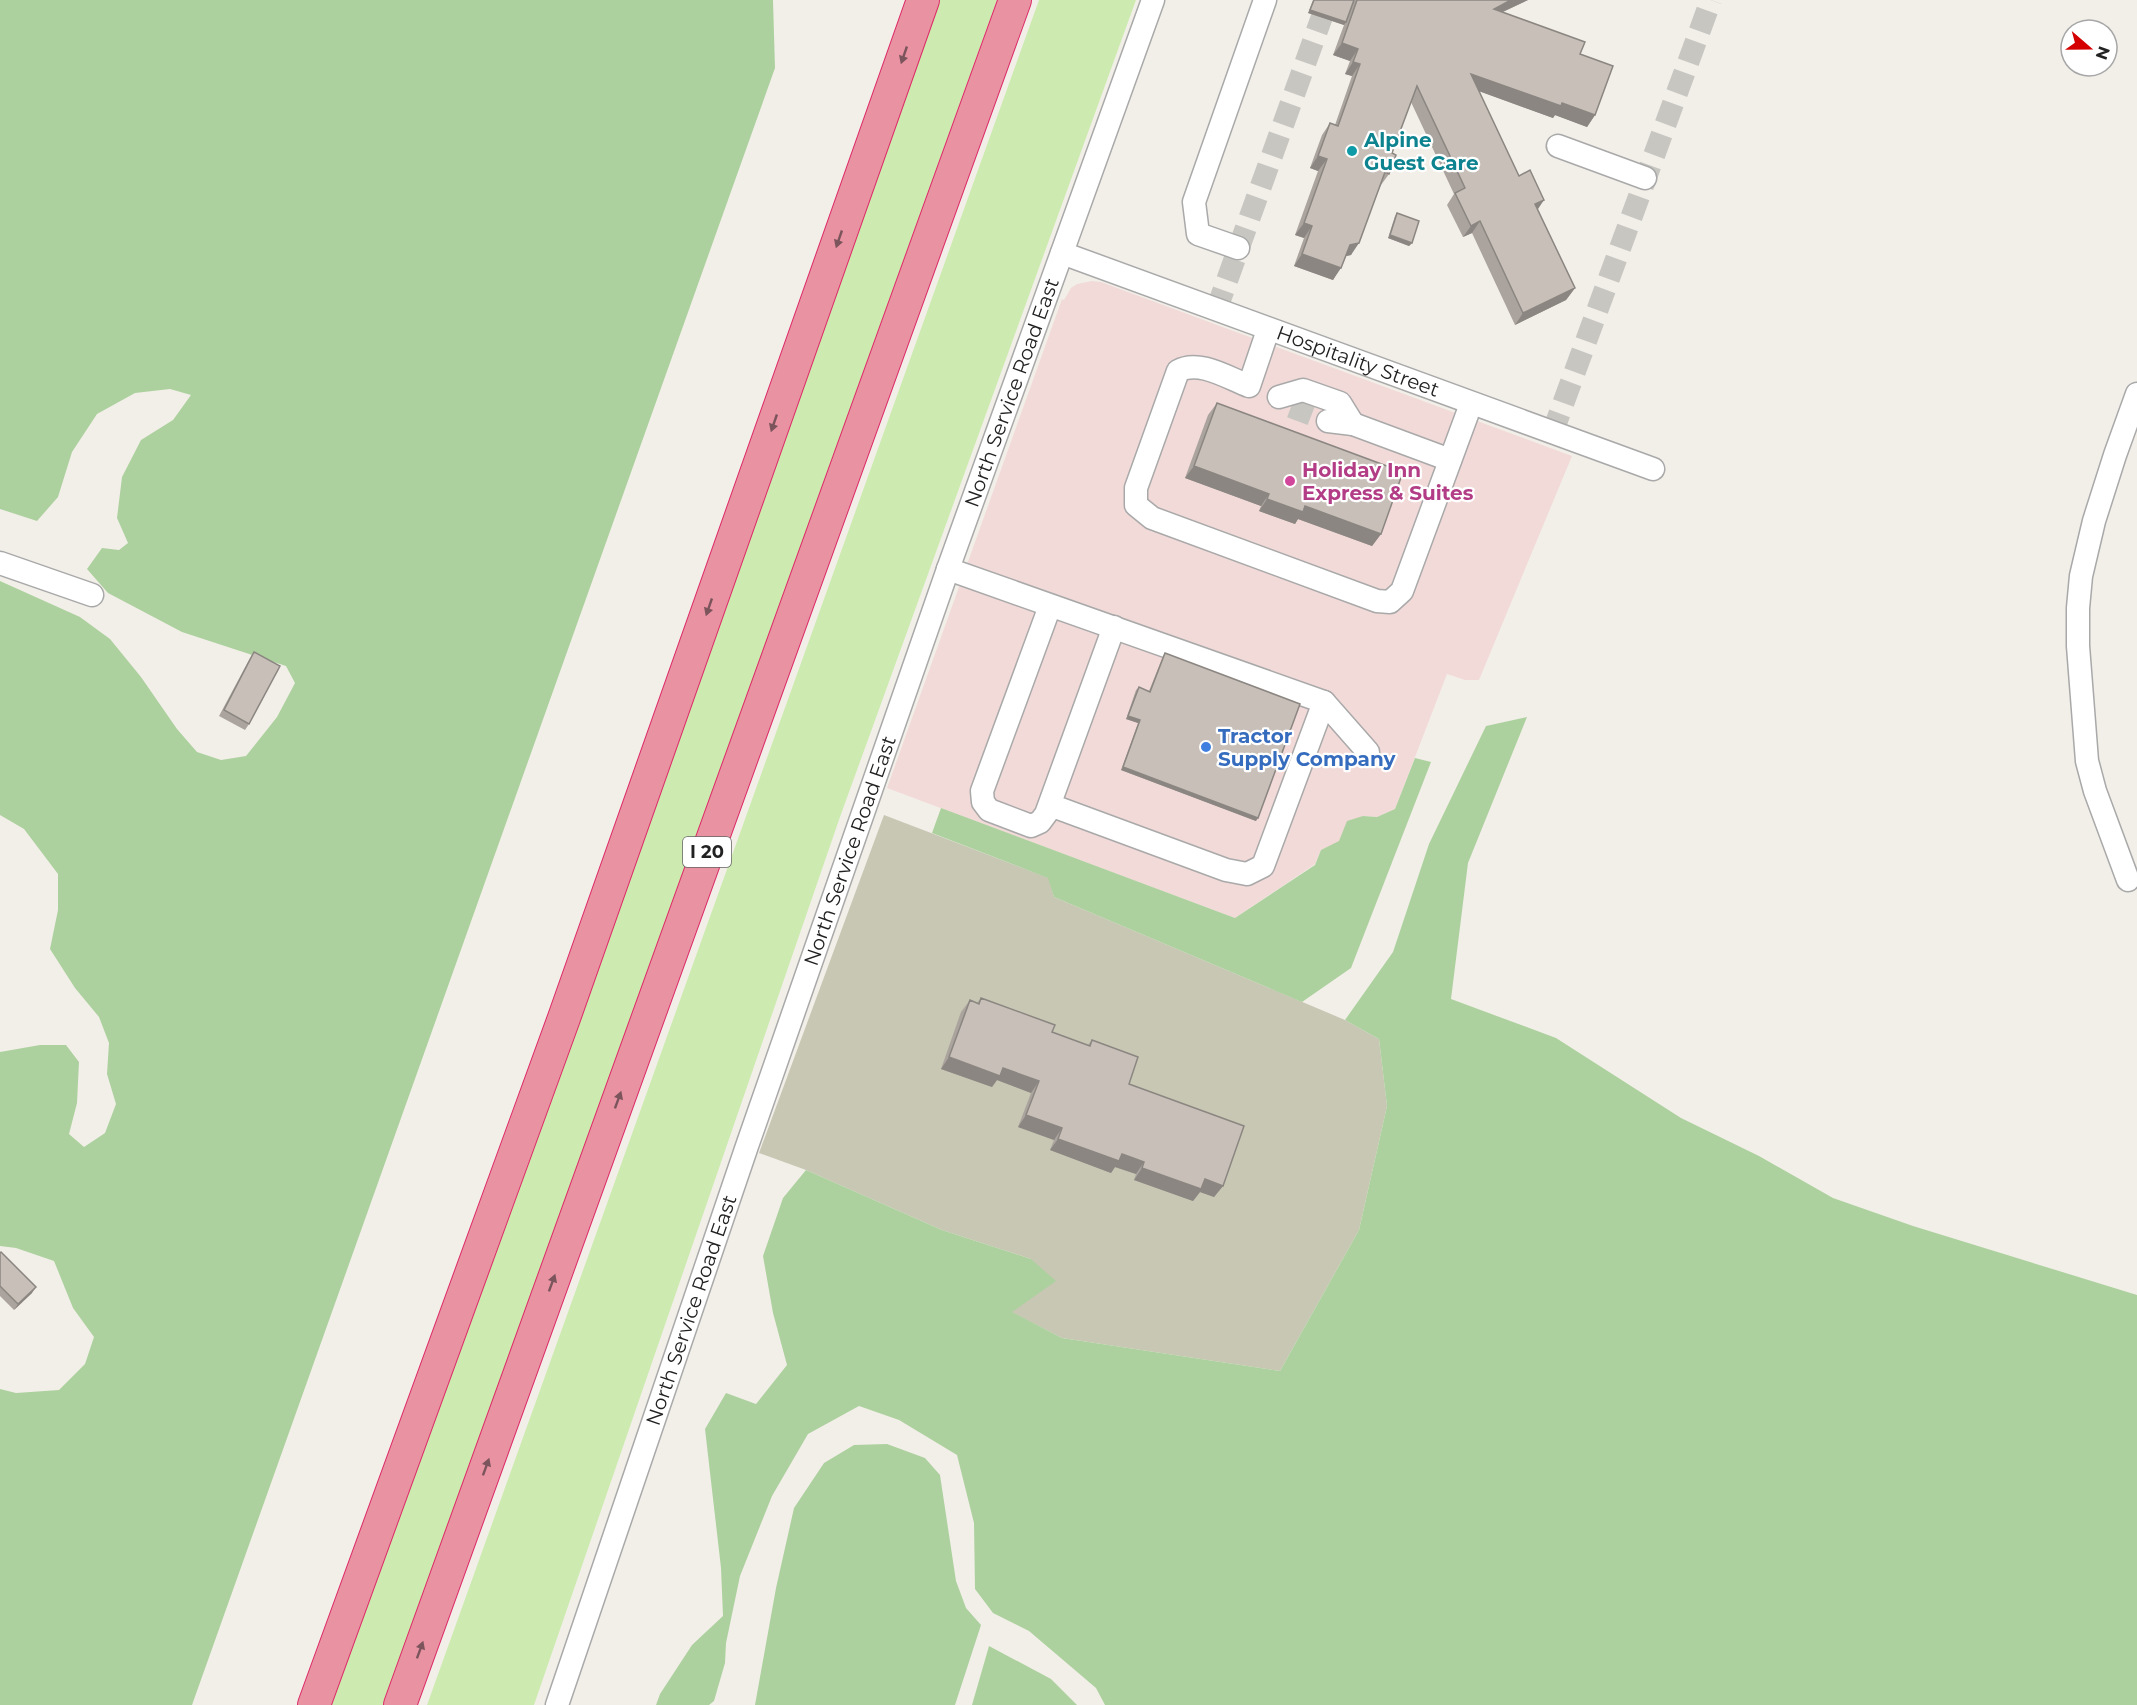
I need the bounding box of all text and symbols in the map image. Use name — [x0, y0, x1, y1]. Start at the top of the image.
north arrow — [2059, 18, 2119, 78]
text: N — [2091, 44, 2114, 62]
one-way arrow — [898, 46, 908, 64]
place label: Alpine Guest Care — [1363, 128, 1479, 175]
marker: Alpine Guest Care — [1345, 144, 1359, 158]
one-way arrow — [833, 230, 843, 248]
street label: North Service Road East — [959, 275, 1064, 510]
street label: Hospitality Street — [1273, 320, 1443, 402]
one-way arrow — [768, 414, 778, 432]
place label: Holiday Inn Express & Suites — [1302, 458, 1474, 505]
marker: Holiday Inn Express & Suites — [1283, 474, 1297, 488]
one-way arrow — [704, 598, 714, 616]
place label: Tractor Supply Company — [1218, 724, 1397, 771]
street label: North Service Road East — [799, 733, 901, 969]
marker: Tractor Supply Company — [1199, 740, 1213, 754]
road number: I 20 — [683, 837, 731, 867]
one-way arrow — [614, 1091, 624, 1109]
street label: North Service Road East — [641, 1192, 741, 1429]
one-way arrow — [548, 1274, 558, 1292]
one-way arrow — [482, 1457, 492, 1475]
one-way arrow — [416, 1641, 425, 1659]

